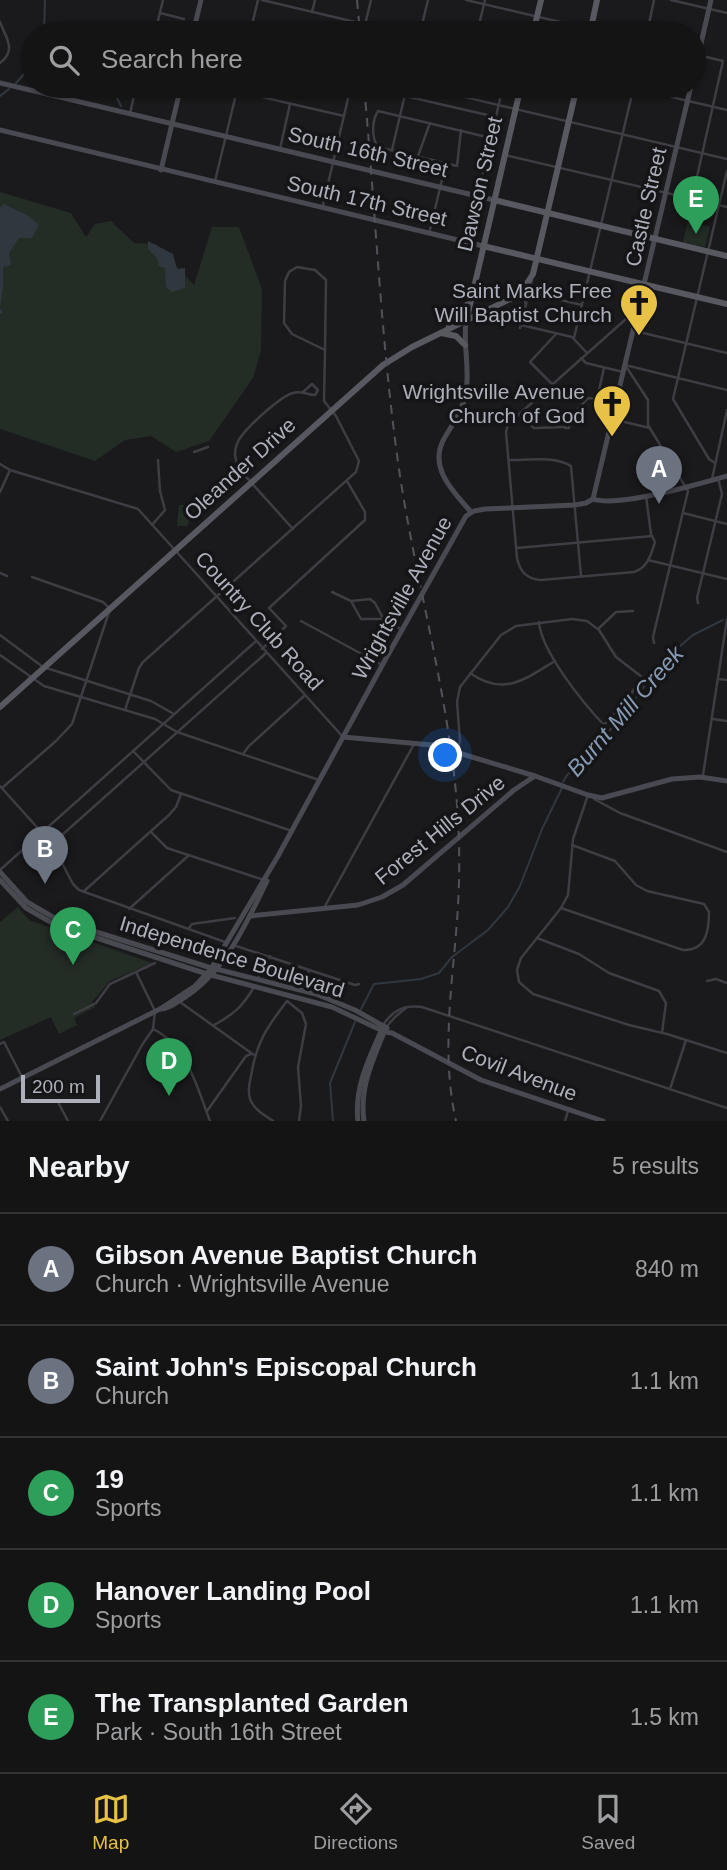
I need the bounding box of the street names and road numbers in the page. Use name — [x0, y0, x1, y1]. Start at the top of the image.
street label: Dawson Street — [453, 114, 506, 254]
street label: South 16th Street — [286, 122, 450, 181]
street label: Castle Street — [621, 145, 670, 269]
street label: South 17th Street — [285, 171, 449, 230]
street label: Oleander Drive — [179, 413, 300, 524]
street label: Wrightsville Avenue — [347, 512, 456, 683]
street label: Country Club Road — [191, 547, 328, 695]
street label: Forest Hills Drive — [370, 770, 509, 889]
street label: Independence Boulevard — [117, 911, 347, 1002]
street label: Covil Avenue — [458, 1040, 580, 1105]

